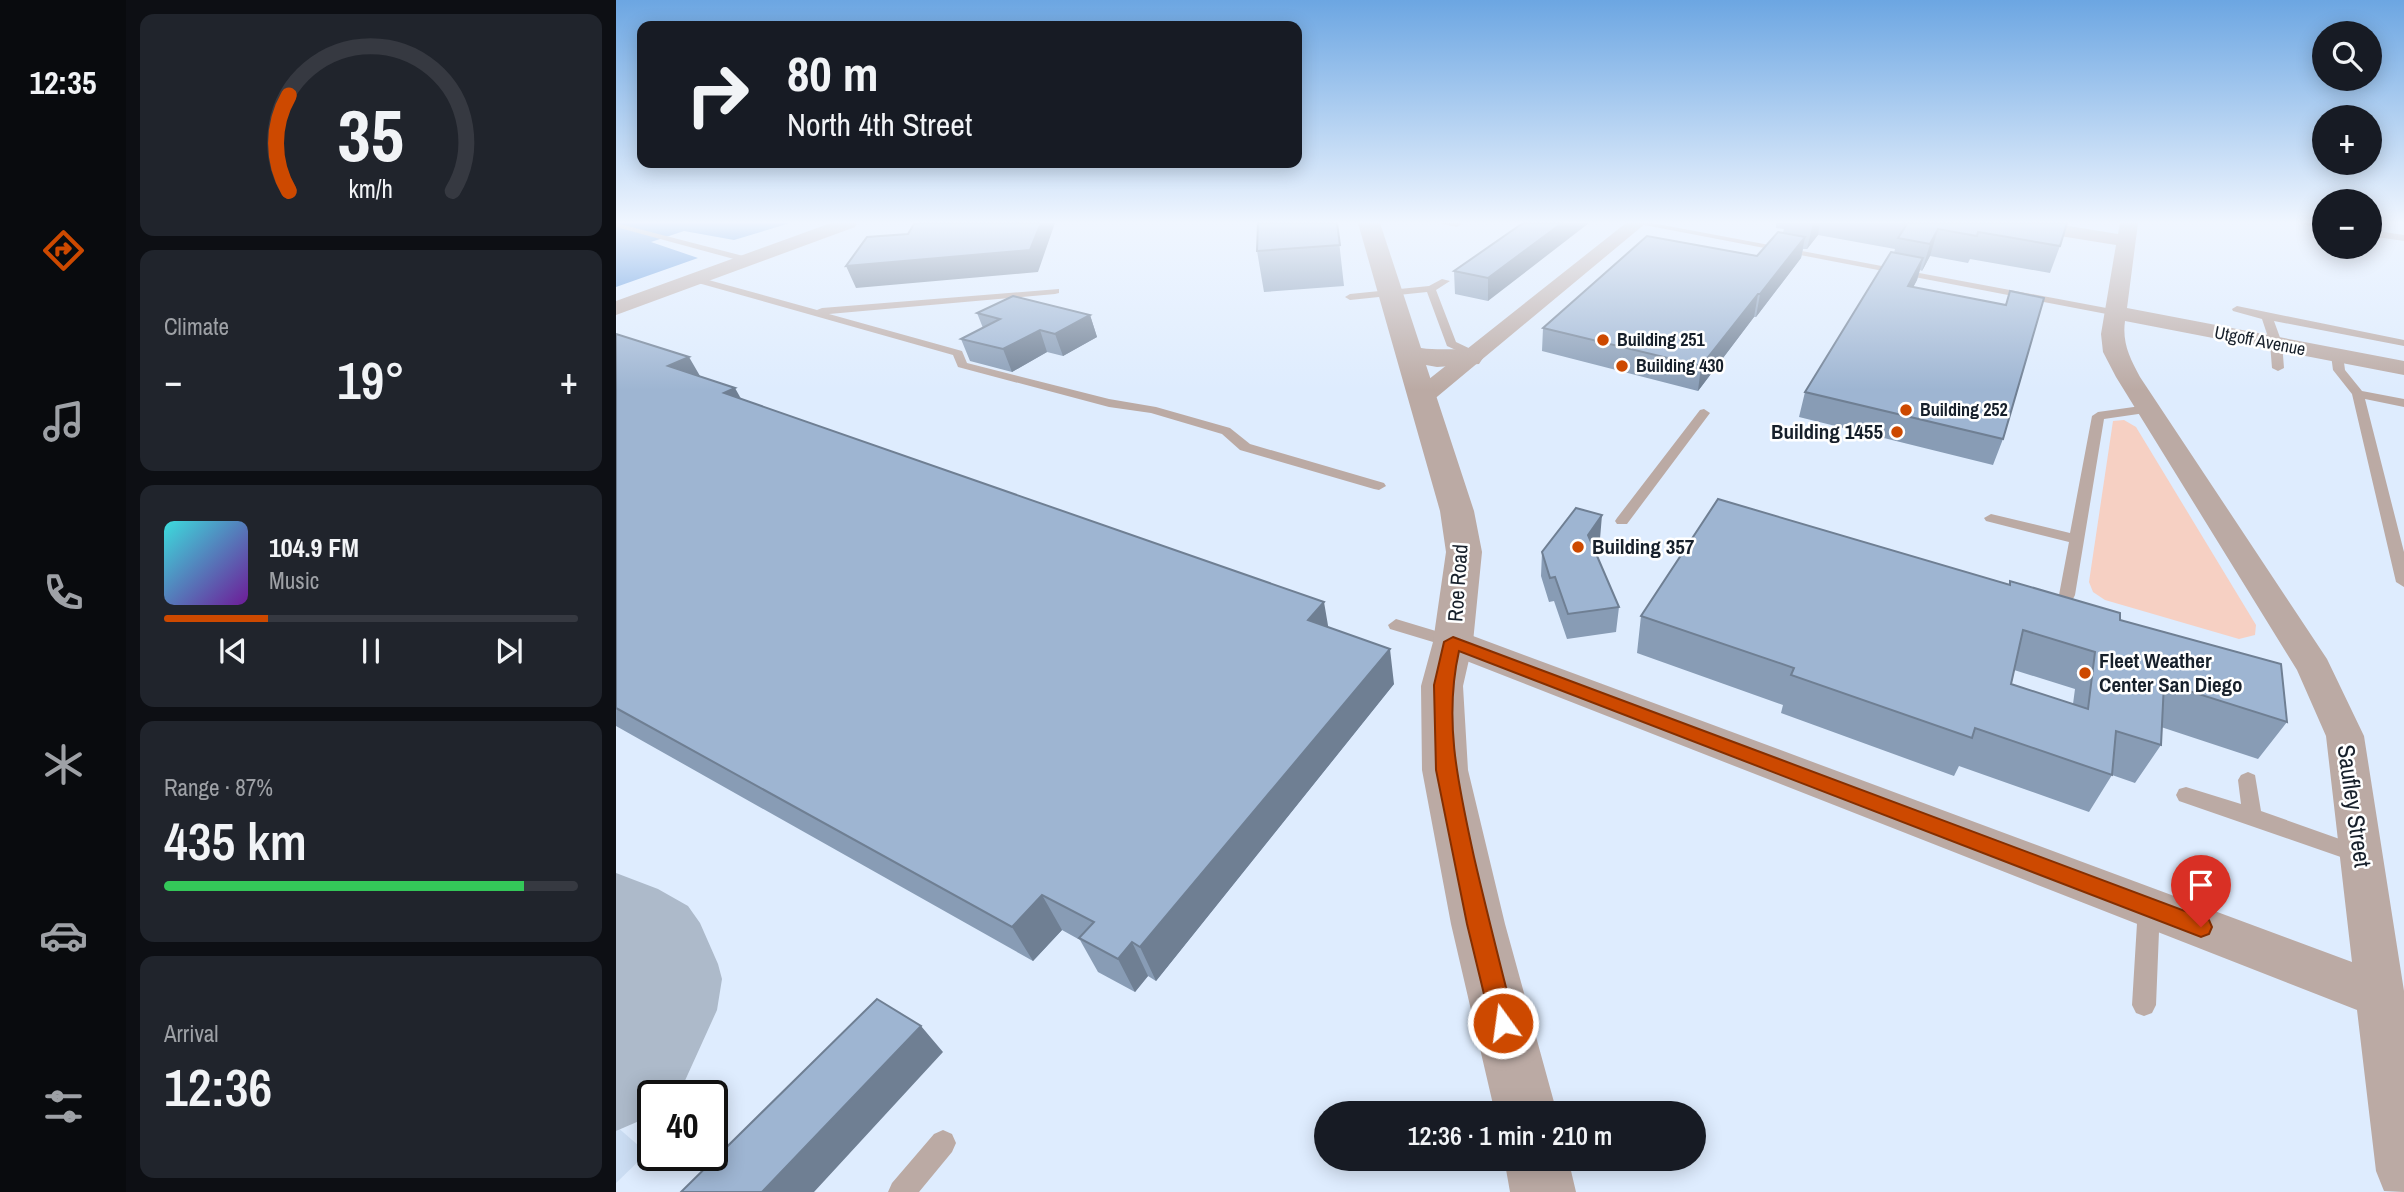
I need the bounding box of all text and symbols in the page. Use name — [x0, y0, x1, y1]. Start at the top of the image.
map controls — [2312, 21, 2382, 259]
button: search — [2312, 21, 2382, 91]
text: 80 m — [787, 40, 879, 106]
icon: right — [672, 49, 763, 140]
text: 12:35 — [29, 61, 97, 104]
text: 35 — [338, 86, 404, 184]
text: North 4th Street — [787, 103, 972, 146]
button: + — [2312, 105, 2382, 175]
text: km/h — [349, 172, 393, 206]
button: − — [2312, 189, 2382, 259]
icon: directions — [39, 226, 88, 275]
text: Climate — [164, 311, 229, 342]
street label: Utgoff Avenue — [2212, 319, 2308, 362]
place label: Building 251 — [1617, 327, 1706, 352]
marker: Building 251 — [1595, 332, 1611, 348]
text: 19° — [337, 345, 405, 415]
place label: Building 430 — [1636, 353, 1724, 378]
text: − — [164, 355, 182, 406]
text: + — [560, 355, 578, 406]
marker: Building 430 — [1614, 358, 1630, 374]
icon: music — [39, 397, 88, 446]
place label: Building 252 — [1920, 397, 2008, 422]
marker: Building 252 — [1898, 402, 1914, 418]
place label: Building 1455 — [1771, 417, 1883, 446]
marker: Building 1455 — [1889, 424, 1905, 440]
text: 104.9 FM — [269, 530, 359, 565]
place label: Building 357 — [1592, 532, 1695, 561]
marker: Building 357 — [1570, 539, 1586, 555]
street label: Roe Road — [1440, 543, 1475, 623]
text: Music — [269, 565, 319, 596]
icon: phone — [39, 568, 88, 617]
icon: previous — [214, 632, 252, 670]
icon: pause — [352, 632, 390, 670]
icon: next — [490, 632, 528, 670]
place label: Fleet Weather Center San Diego — [2099, 646, 2243, 699]
marker: Fleet Weather Center San Diego — [2077, 665, 2093, 681]
icon: climate — [39, 740, 88, 789]
street label: Saufley Street — [2331, 742, 2380, 870]
text: Range · 87% — [164, 772, 273, 803]
text: 435 km — [164, 806, 307, 876]
pin — [2171, 855, 2231, 927]
icon: arrive — [2182, 866, 2220, 904]
icon: car — [39, 911, 88, 960]
position arrow — [1466, 986, 1540, 1060]
text: Arrival — [164, 1018, 219, 1049]
text: 12:36 — [164, 1052, 272, 1122]
speed limit sign: 40 — [637, 1080, 728, 1171]
icon: filters — [39, 1082, 88, 1131]
text: 12:36 · 1 min · 210 m — [1408, 1118, 1612, 1153]

